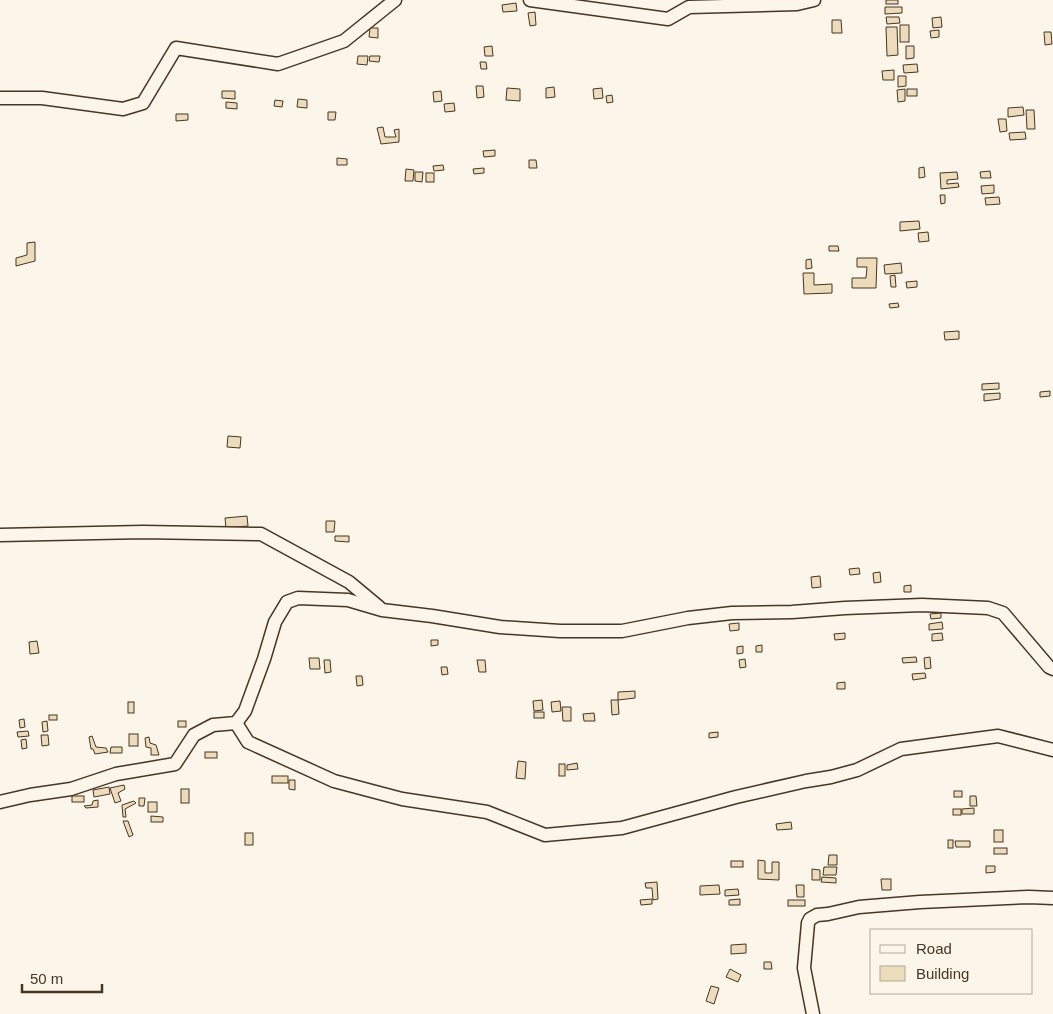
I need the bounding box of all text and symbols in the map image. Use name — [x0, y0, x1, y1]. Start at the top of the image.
legend — [870, 929, 1033, 994]
text: Road — [916, 940, 952, 957]
scale bar — [22, 962, 102, 994]
text: Building — [916, 965, 969, 982]
text: 50 m — [30, 970, 63, 987]

